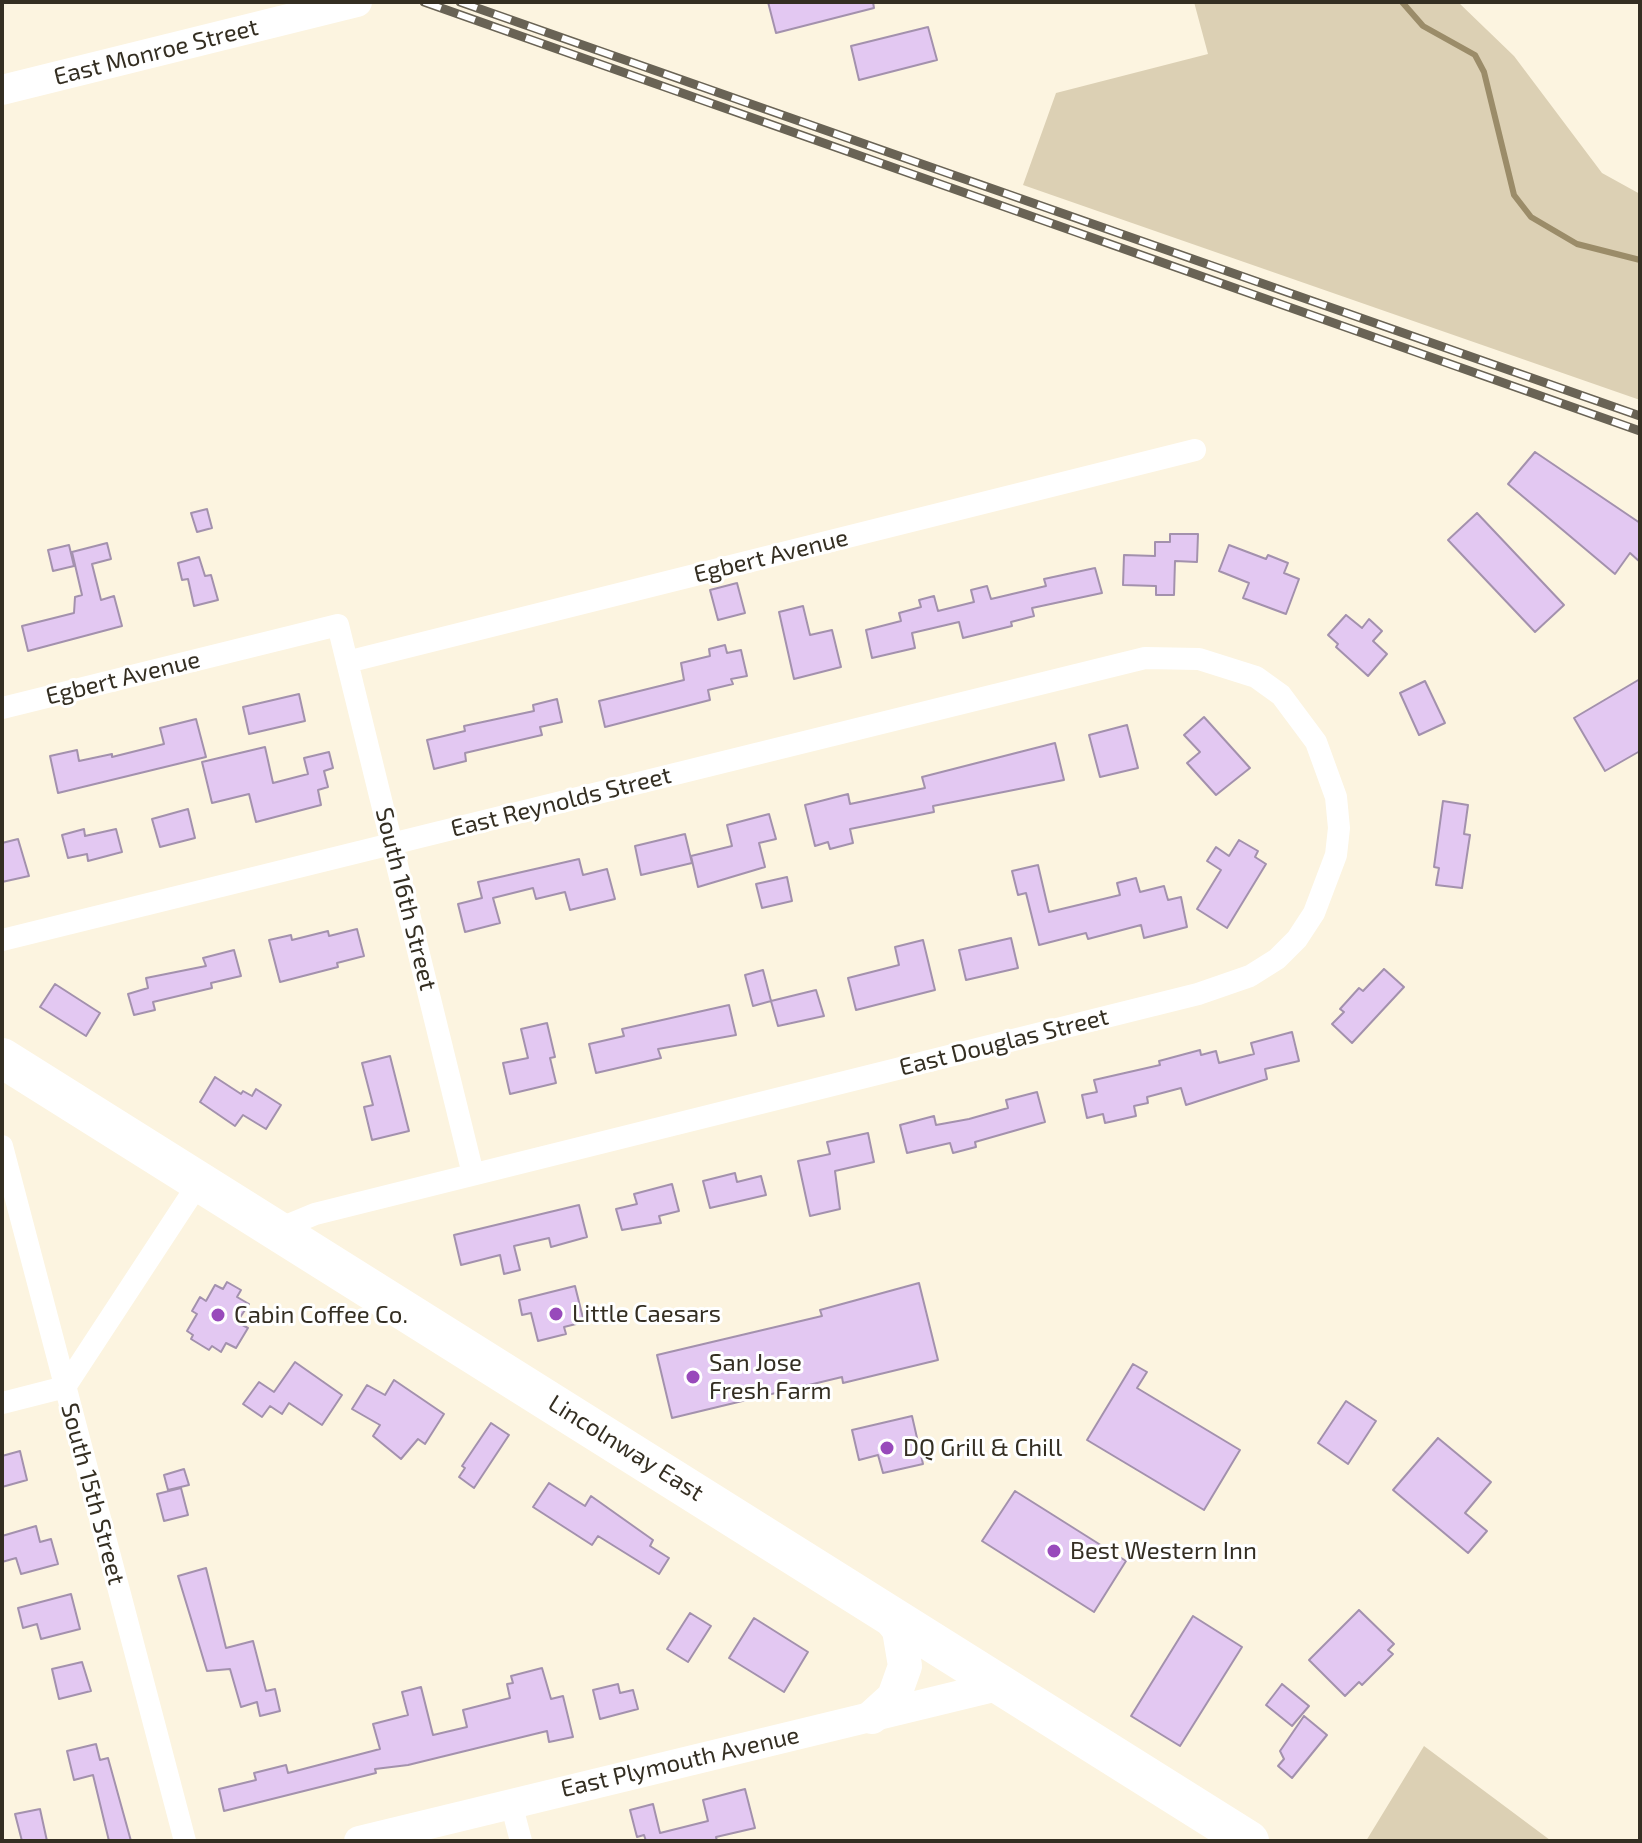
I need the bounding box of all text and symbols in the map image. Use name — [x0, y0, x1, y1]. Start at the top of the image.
street label: East Monroe Street — [51, 13, 261, 91]
street label: Egbert Avenue — [691, 523, 851, 589]
street label: Egbert Avenue — [43, 645, 203, 711]
street label: East Reynolds Street — [448, 761, 674, 843]
street label: South 16th Street — [369, 804, 443, 994]
street label: East Douglas Street — [896, 1002, 1112, 1082]
place label: Little Caesars — [572, 1300, 721, 1328]
place label: Cabin Coffee Co. — [234, 1301, 408, 1329]
marker: Little Caesars — [547, 1305, 565, 1323]
marker: Cabin Coffee Co. — [209, 1306, 227, 1324]
place label: San Jose Fresh Farm — [709, 1349, 831, 1405]
marker: San Jose Fresh Farm — [684, 1368, 702, 1386]
street label: Lincolnway East — [543, 1389, 709, 1507]
street label: South 15th Street — [55, 1400, 131, 1588]
place label: DQ Grill & Chill — [903, 1434, 1062, 1462]
marker: DQ Grill & Chill — [878, 1439, 896, 1457]
place label: Best Western Inn — [1070, 1537, 1257, 1565]
marker: Best Western Inn — [1045, 1542, 1063, 1560]
street label: East Plymouth Avenue — [558, 1721, 802, 1803]

